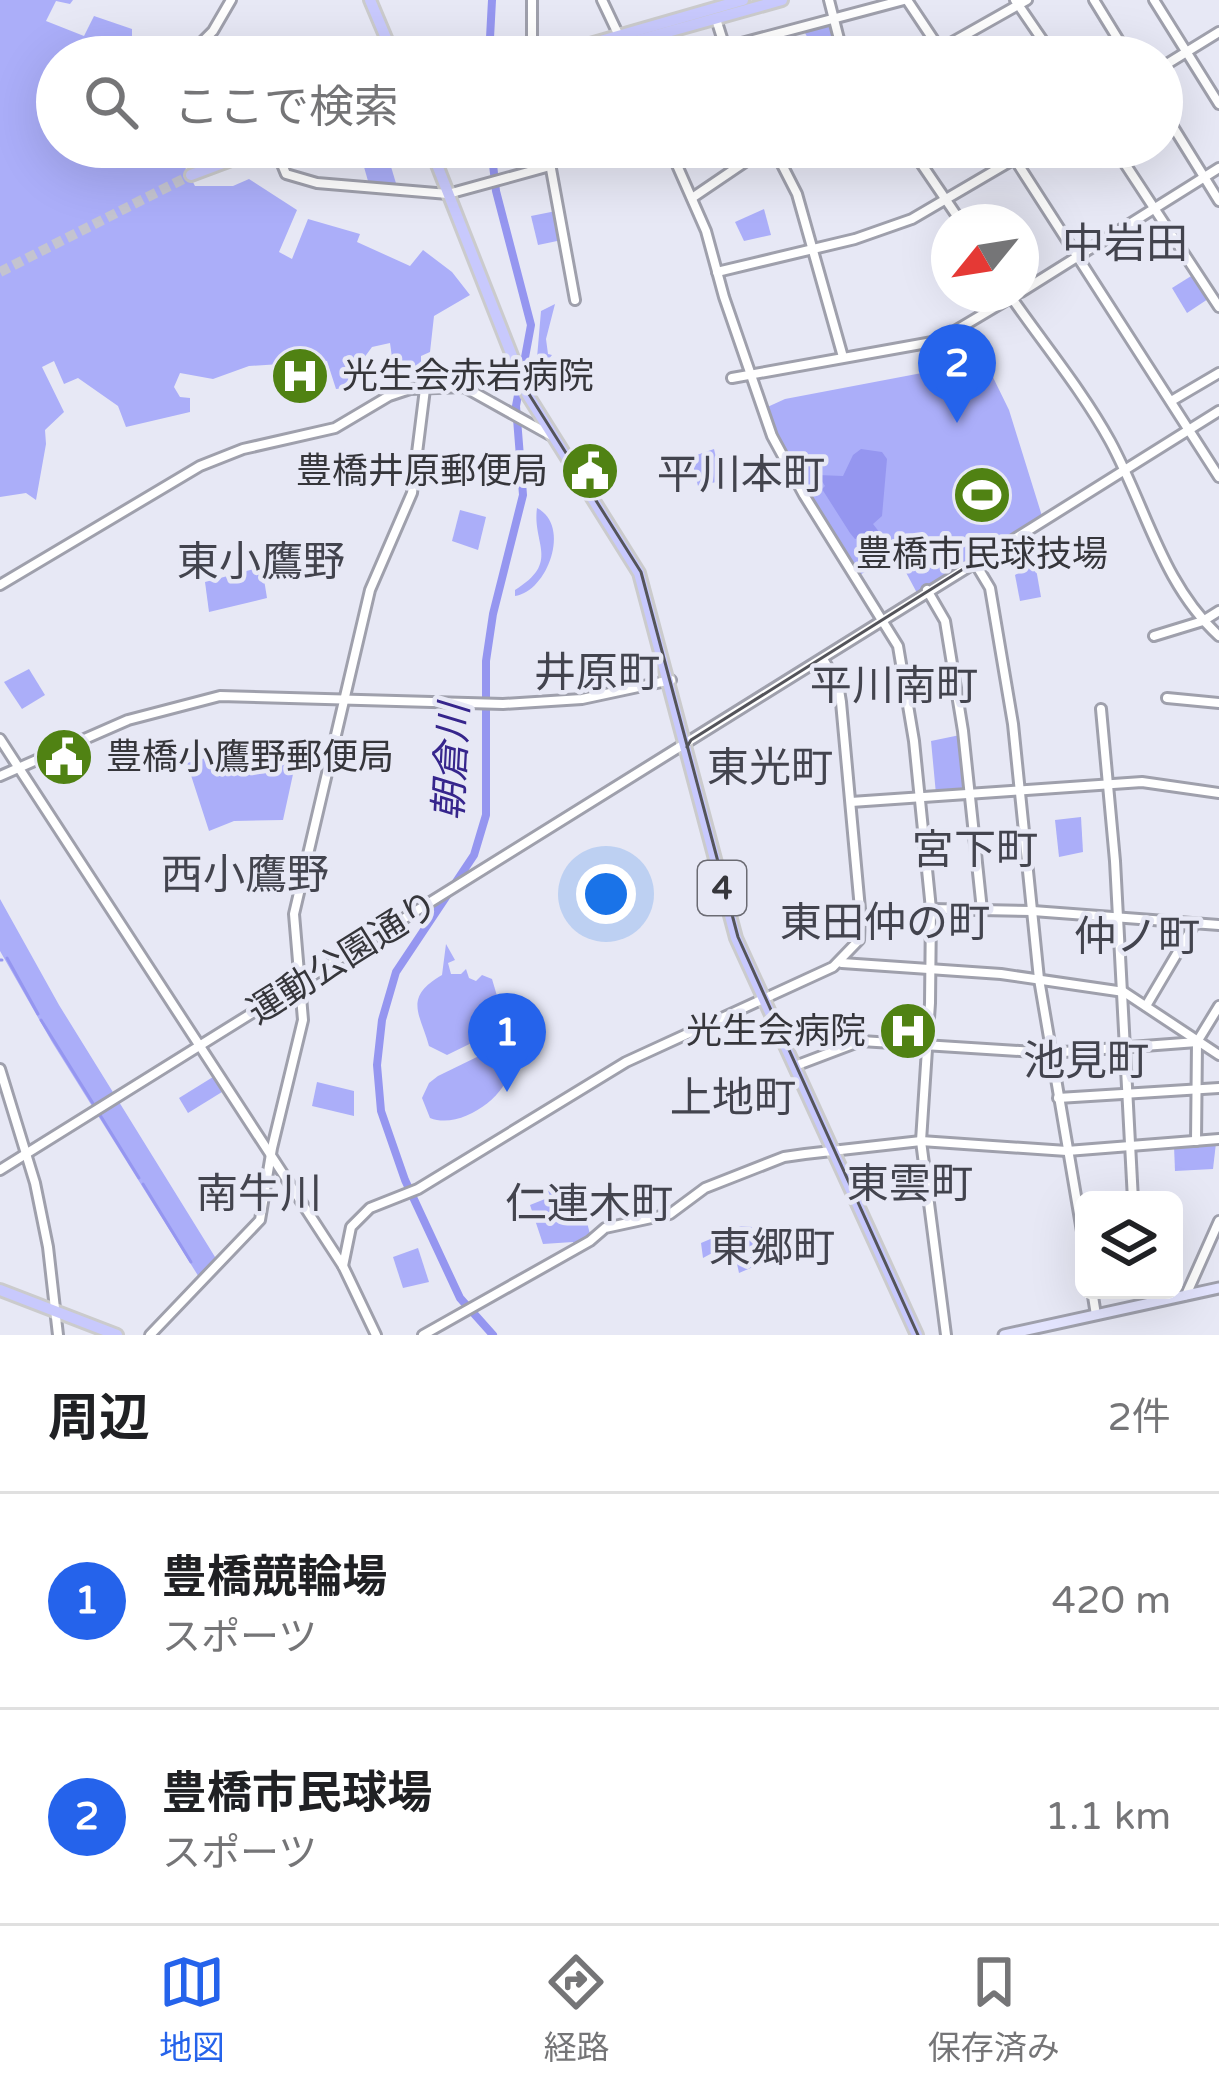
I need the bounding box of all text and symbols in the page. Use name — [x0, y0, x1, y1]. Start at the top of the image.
search box — [36, 36, 1183, 168]
icon: search — [78, 69, 144, 135]
text: ここで検索 — [174, 81, 399, 135]
north arrow — [931, 204, 1039, 312]
district label: 中岩田 — [1062, 219, 1188, 270]
pin: 2 — [918, 324, 996, 423]
hospital icon: 光生会赤岩病院 — [269, 345, 331, 407]
place label: 光生会赤岩病院 — [342, 355, 594, 398]
public building icon: 豊橋井原郵便局 — [559, 440, 621, 502]
place label: 豊橋井原郵便局 — [296, 450, 548, 493]
district label: 平川本町 — [657, 450, 825, 501]
sports icon: 豊橋市民球技場 — [951, 464, 1013, 526]
place label: 豊橋市民球技場 — [856, 533, 1108, 576]
district label: 東小鷹野 — [177, 537, 345, 588]
district label: 井原町 — [534, 648, 660, 699]
district label: 平川南町 — [810, 661, 978, 712]
water label: 朝倉川 — [425, 698, 479, 822]
public building icon: 豊橋小鷹野郵便局 — [33, 726, 95, 788]
place label: 豊橋小鷹野郵便局 — [106, 736, 394, 779]
district label: 東光町 — [707, 743, 833, 794]
district label: 宮下町 — [912, 825, 1038, 876]
district label: 西小鷹野 — [161, 850, 329, 901]
road number: 4 — [698, 861, 746, 915]
your location — [576, 864, 636, 924]
street label: 運動公園通り — [240, 883, 446, 1033]
district label: 東田仲の町 — [780, 898, 990, 949]
district label: 仲ノ町 — [1074, 912, 1200, 963]
pin: 1 — [468, 993, 546, 1092]
hospital icon: 光生会病院 — [877, 1000, 939, 1062]
place label: 光生会病院 — [686, 1010, 866, 1053]
district label: 池見町 — [1023, 1036, 1149, 1087]
district label: 上地町 — [670, 1073, 796, 1124]
district label: 東雲町 — [847, 1159, 973, 1210]
district label: 南牛川 — [196, 1169, 322, 1220]
district label: 仁連木町 — [505, 1179, 673, 1230]
map controls — [1075, 1191, 1183, 1299]
button: layers — [1075, 1191, 1183, 1299]
district label: 東郷町 — [709, 1223, 835, 1274]
text: 周辺 — [48, 1388, 150, 1450]
text: 2件 — [1108, 1394, 1171, 1441]
text: 豊橋競輪場 — [162, 1551, 387, 1605]
text: 1 — [75, 1577, 99, 1624]
text: 420 m — [1052, 1577, 1171, 1624]
text: スポーツ — [162, 1614, 317, 1661]
text: 豊橋市民球場 — [162, 1767, 432, 1821]
text: 2 — [75, 1793, 99, 1840]
text: 1.1 km — [1045, 1793, 1171, 1840]
text: スポーツ — [162, 1830, 317, 1877]
tab: 地図 — [159, 1949, 225, 2069]
tab: 経路 — [543, 1949, 609, 2069]
tab: 保存済み — [928, 1949, 1060, 2069]

